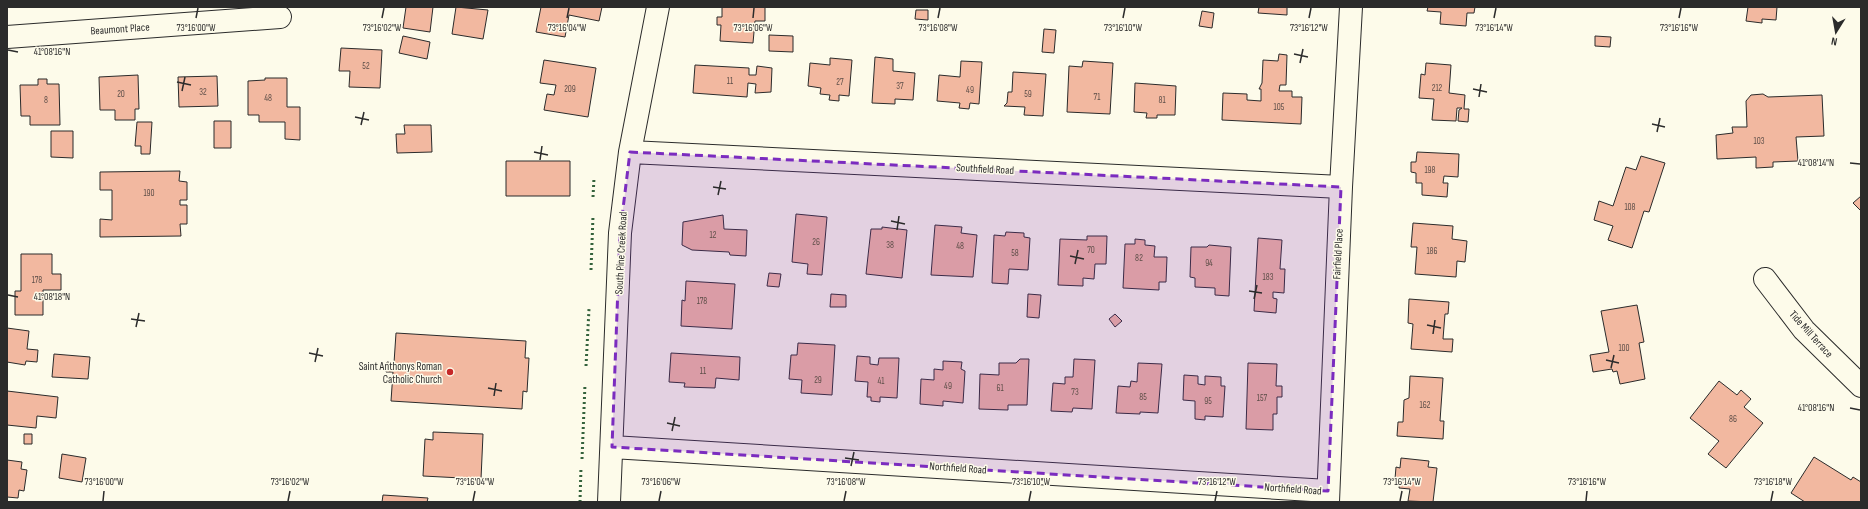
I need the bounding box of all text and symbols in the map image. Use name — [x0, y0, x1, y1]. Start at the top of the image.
north arrow — [1816, 12, 1856, 52]
street label: Beaumont Place — [90, 20, 150, 38]
text: 73°16'00"W — [177, 22, 216, 34]
text: 73°16'02"W — [363, 22, 402, 34]
text: 73°16'04"W — [548, 22, 587, 34]
text: 73°16'06"W — [734, 22, 773, 34]
text: 73°16'08"W — [919, 22, 958, 34]
text: 73°16'10"W — [1104, 22, 1142, 34]
text: 73°16'12"W — [1290, 22, 1328, 34]
text: 73°16'14"W — [1475, 22, 1513, 34]
text: 73°16'16"W — [1660, 22, 1698, 34]
text: N — [1830, 34, 1838, 48]
text: 41°08'16"N — [34, 46, 70, 58]
house number: 52 — [362, 61, 370, 72]
house number: 11 — [727, 76, 734, 87]
house number: 27 — [836, 77, 844, 88]
house number: 37 — [896, 81, 904, 92]
house number: 212 — [1432, 83, 1443, 94]
house number: 209 — [564, 84, 576, 95]
house number: 49 — [966, 85, 974, 96]
house number: 32 — [199, 87, 207, 98]
house number: 20 — [117, 89, 125, 100]
house number: 59 — [1024, 89, 1032, 100]
house number: 71 — [1094, 92, 1101, 103]
house number: 48 — [264, 93, 272, 104]
house number: 8 — [44, 95, 48, 106]
house number: 81 — [1158, 95, 1166, 106]
house number: 105 — [1274, 102, 1285, 113]
house number: 103 — [1754, 136, 1765, 147]
text: 41°08'14"N — [1798, 157, 1834, 169]
street label: Southfield Road — [956, 161, 1015, 177]
house number: 198 — [1424, 165, 1436, 176]
house number: 190 — [143, 188, 155, 199]
house number: 108 — [1624, 202, 1636, 213]
street label: South Pine Creek Road — [612, 211, 630, 295]
street label: Fairfield Place — [1330, 228, 1346, 280]
house number: 12 — [710, 230, 717, 241]
house number: 26 — [812, 237, 820, 248]
house number: 38 — [886, 240, 894, 251]
house number: 48 — [956, 241, 964, 252]
house number: 70 — [1087, 245, 1095, 256]
house number: 186 — [1426, 246, 1438, 257]
house number: 58 — [1011, 248, 1019, 259]
house number: 82 — [1135, 253, 1143, 264]
house number: 94 — [1205, 258, 1213, 269]
house number: 183 — [1263, 272, 1274, 283]
house number: 178 — [32, 275, 42, 286]
text: 41°08'18"N — [34, 291, 70, 303]
house number: 178 — [697, 296, 707, 307]
street label: Tide Mill Terrace — [1786, 308, 1836, 360]
house number: 100 — [1618, 343, 1630, 354]
place label: Saint Anthonys Roman Catholic Church — [359, 360, 442, 386]
house number: 11 — [700, 366, 707, 377]
marker: Saint Anthonys Roman Catholic Church — [445, 367, 455, 377]
house number: 29 — [814, 375, 822, 386]
house number: 41 — [878, 376, 885, 387]
house number: 49 — [944, 381, 952, 392]
house number: 61 — [996, 383, 1004, 394]
house number: 73 — [1071, 387, 1079, 398]
house number: 85 — [1139, 392, 1147, 403]
house number: 157 — [1257, 393, 1268, 404]
house number: 95 — [1204, 396, 1212, 407]
house number: 162 — [1420, 400, 1431, 411]
text: 41°08'16"N — [1798, 402, 1834, 414]
house number: 86 — [1729, 414, 1737, 425]
street label: Northfield Road — [929, 460, 988, 477]
text: 73°16'00"W — [85, 476, 124, 488]
text: 73°16'02"W — [271, 476, 310, 488]
text: 73°16'04"W — [456, 476, 495, 488]
text: 73°16'06"W — [642, 476, 681, 488]
text: 73°16'08"W — [827, 476, 866, 488]
text: 73°16'10"W — [1012, 476, 1050, 488]
text: 73°16'12"W — [1198, 476, 1236, 488]
text: 73°16'14"W — [1383, 476, 1421, 488]
text: 73°16'16"W — [1568, 476, 1606, 488]
text: 73°16'18"W — [1754, 476, 1792, 488]
street label: Northfield Road — [1264, 481, 1323, 498]

